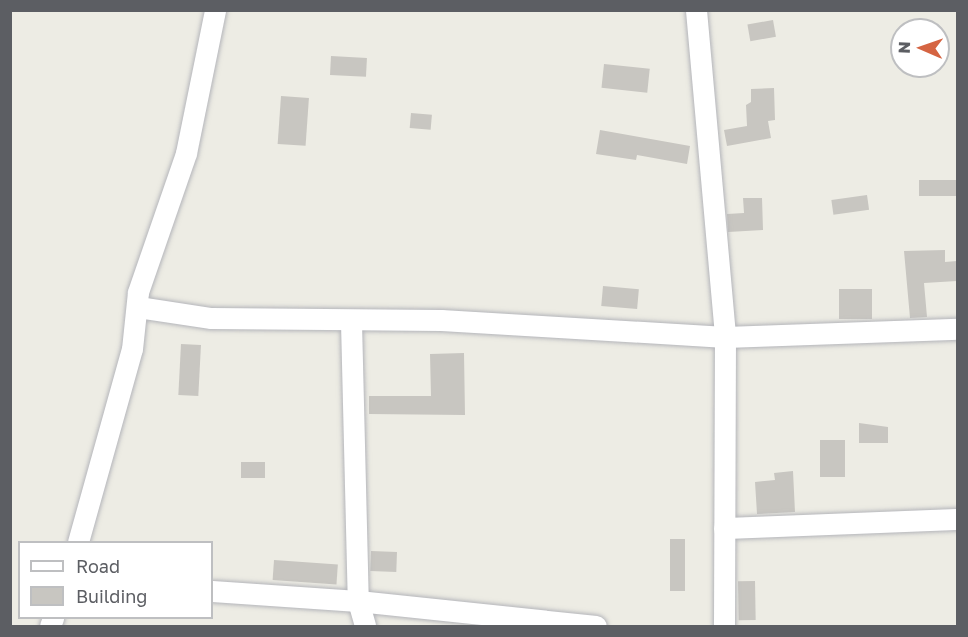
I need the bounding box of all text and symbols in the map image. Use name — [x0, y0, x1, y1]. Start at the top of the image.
north arrow — [890, 18, 950, 78]
text: N — [894, 41, 914, 54]
legend — [18, 541, 213, 619]
text: Road — [76, 555, 120, 577]
text: Building — [76, 585, 147, 607]

